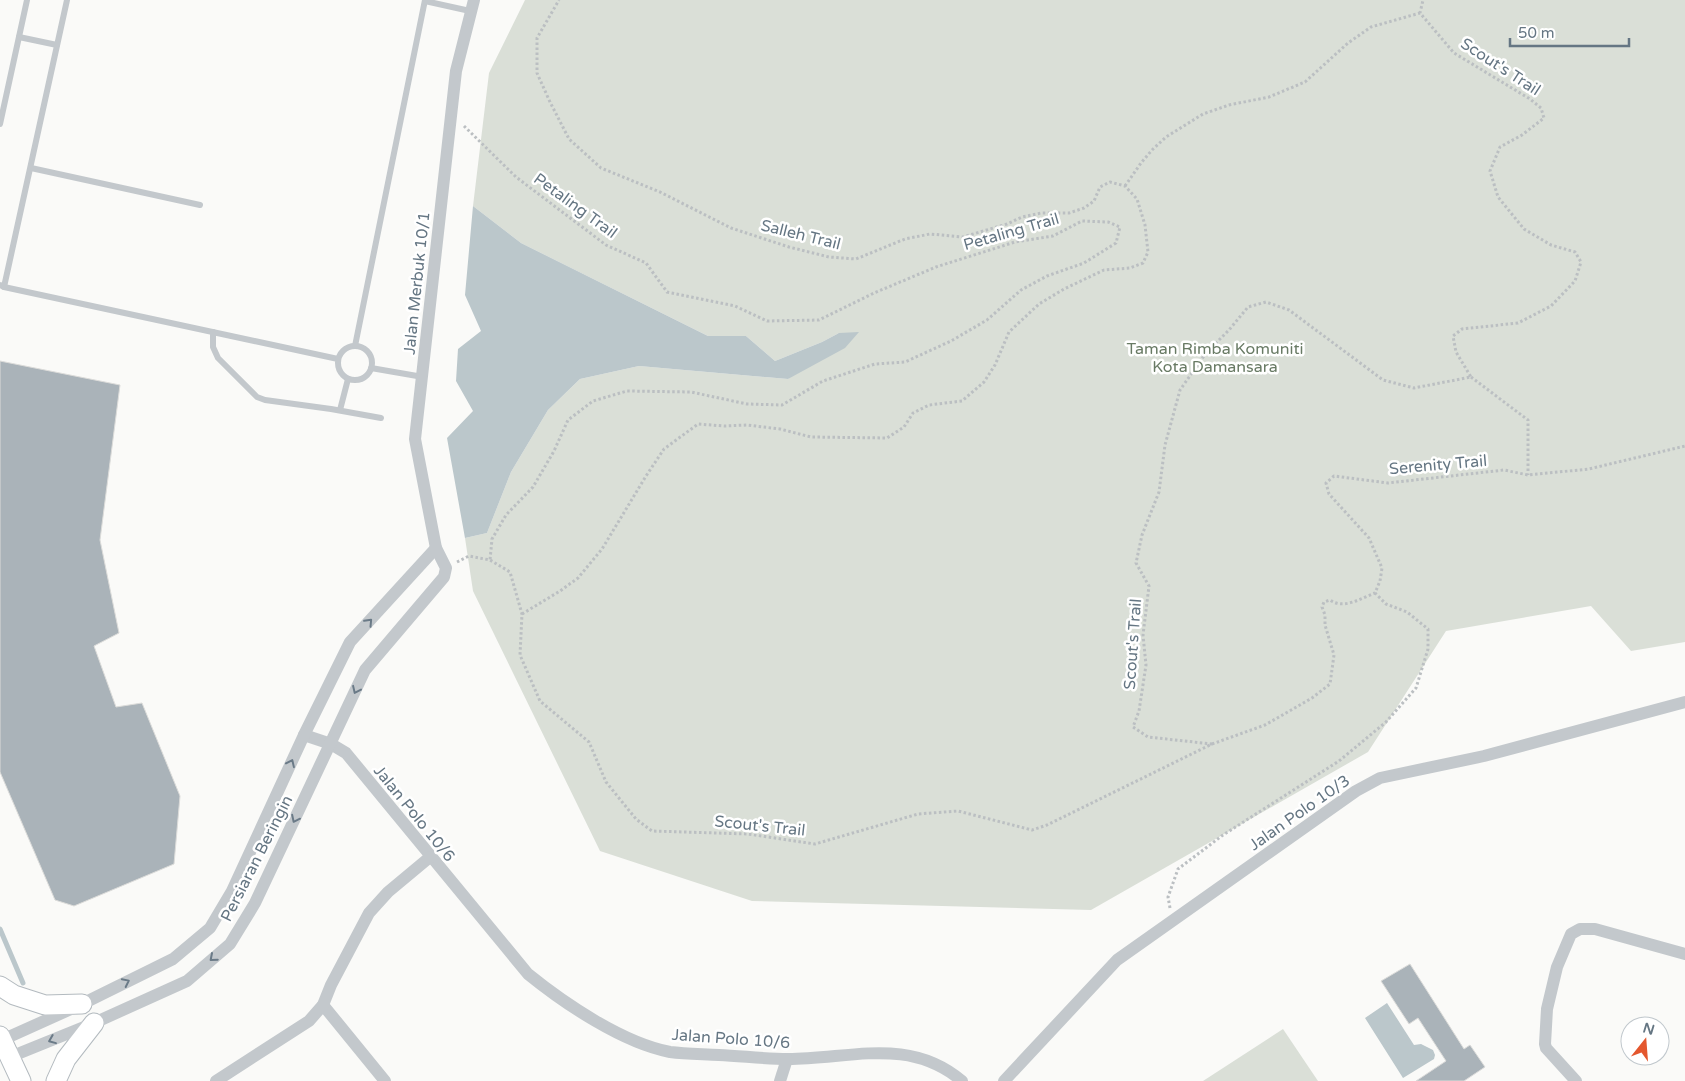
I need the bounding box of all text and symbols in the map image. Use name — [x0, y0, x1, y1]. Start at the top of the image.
scale bar — [1510, 15, 1629, 47]
text: 50 m — [1518, 24, 1555, 42]
street label: Scout's Trail — [1457, 34, 1544, 100]
street label: Petaling Trail — [530, 169, 621, 243]
street label: Petaling Trail — [961, 209, 1061, 255]
street label: Jalan Merbuk 10/1 — [400, 211, 434, 356]
street label: Salleh Trail — [759, 215, 843, 255]
park label: Taman Rimba Komuniti Kota Damansara — [1127, 339, 1304, 377]
street label: Serenity Trail — [1388, 451, 1488, 479]
street label: Scout's Trail — [1120, 598, 1146, 690]
one-way arrow — [363, 618, 372, 627]
one-way arrow — [352, 685, 362, 694]
one-way arrow — [285, 759, 295, 768]
street label: Jalan Polo 10/6 — [369, 761, 459, 866]
street label: Jalan Polo 10/3 — [1245, 771, 1354, 855]
street label: Persiaran Beringin — [216, 792, 297, 925]
street label: Scout's Trail — [714, 811, 806, 841]
one-way arrow — [291, 814, 301, 823]
one-way arrow — [210, 953, 219, 962]
one-way arrow — [121, 978, 130, 989]
north arrow — [1620, 1016, 1670, 1066]
text: N — [1641, 1019, 1657, 1039]
street label: Jalan Polo 10/6 — [671, 1025, 791, 1053]
one-way arrow — [48, 1034, 57, 1044]

